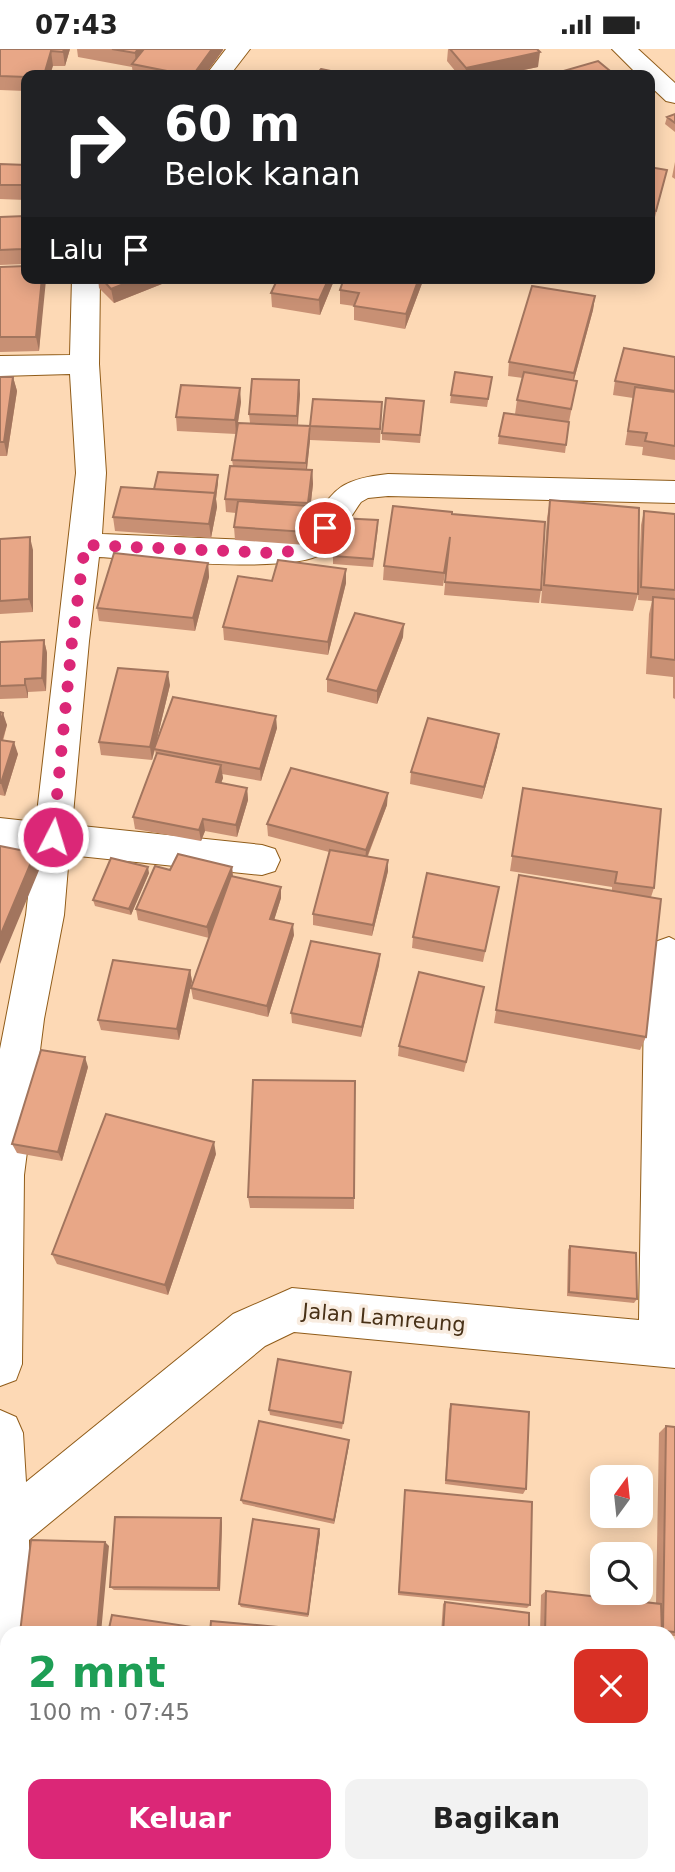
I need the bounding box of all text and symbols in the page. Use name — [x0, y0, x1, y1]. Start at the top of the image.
text: 07:43 — [35, 10, 118, 40]
text: 60 m — [164, 96, 300, 153]
icon: right — [49, 98, 140, 189]
text: Belok kanan — [164, 155, 361, 193]
icon: arrive — [117, 231, 155, 269]
text: Lalu — [49, 235, 103, 265]
pin — [295, 498, 355, 558]
icon: arrive — [306, 509, 344, 547]
position arrow — [16, 800, 90, 874]
street label: Jalan Lamreung — [299, 1299, 467, 1337]
north arrow — [590, 1465, 653, 1528]
map controls — [590, 1465, 653, 1605]
button: search — [590, 1542, 653, 1605]
text: 2 mnt — [28, 1648, 166, 1697]
button: close — [574, 1649, 648, 1723]
text: 100 m · 07:45 — [28, 1699, 190, 1725]
button: Keluar — [28, 1779, 331, 1859]
button: Bagikan — [345, 1779, 648, 1859]

